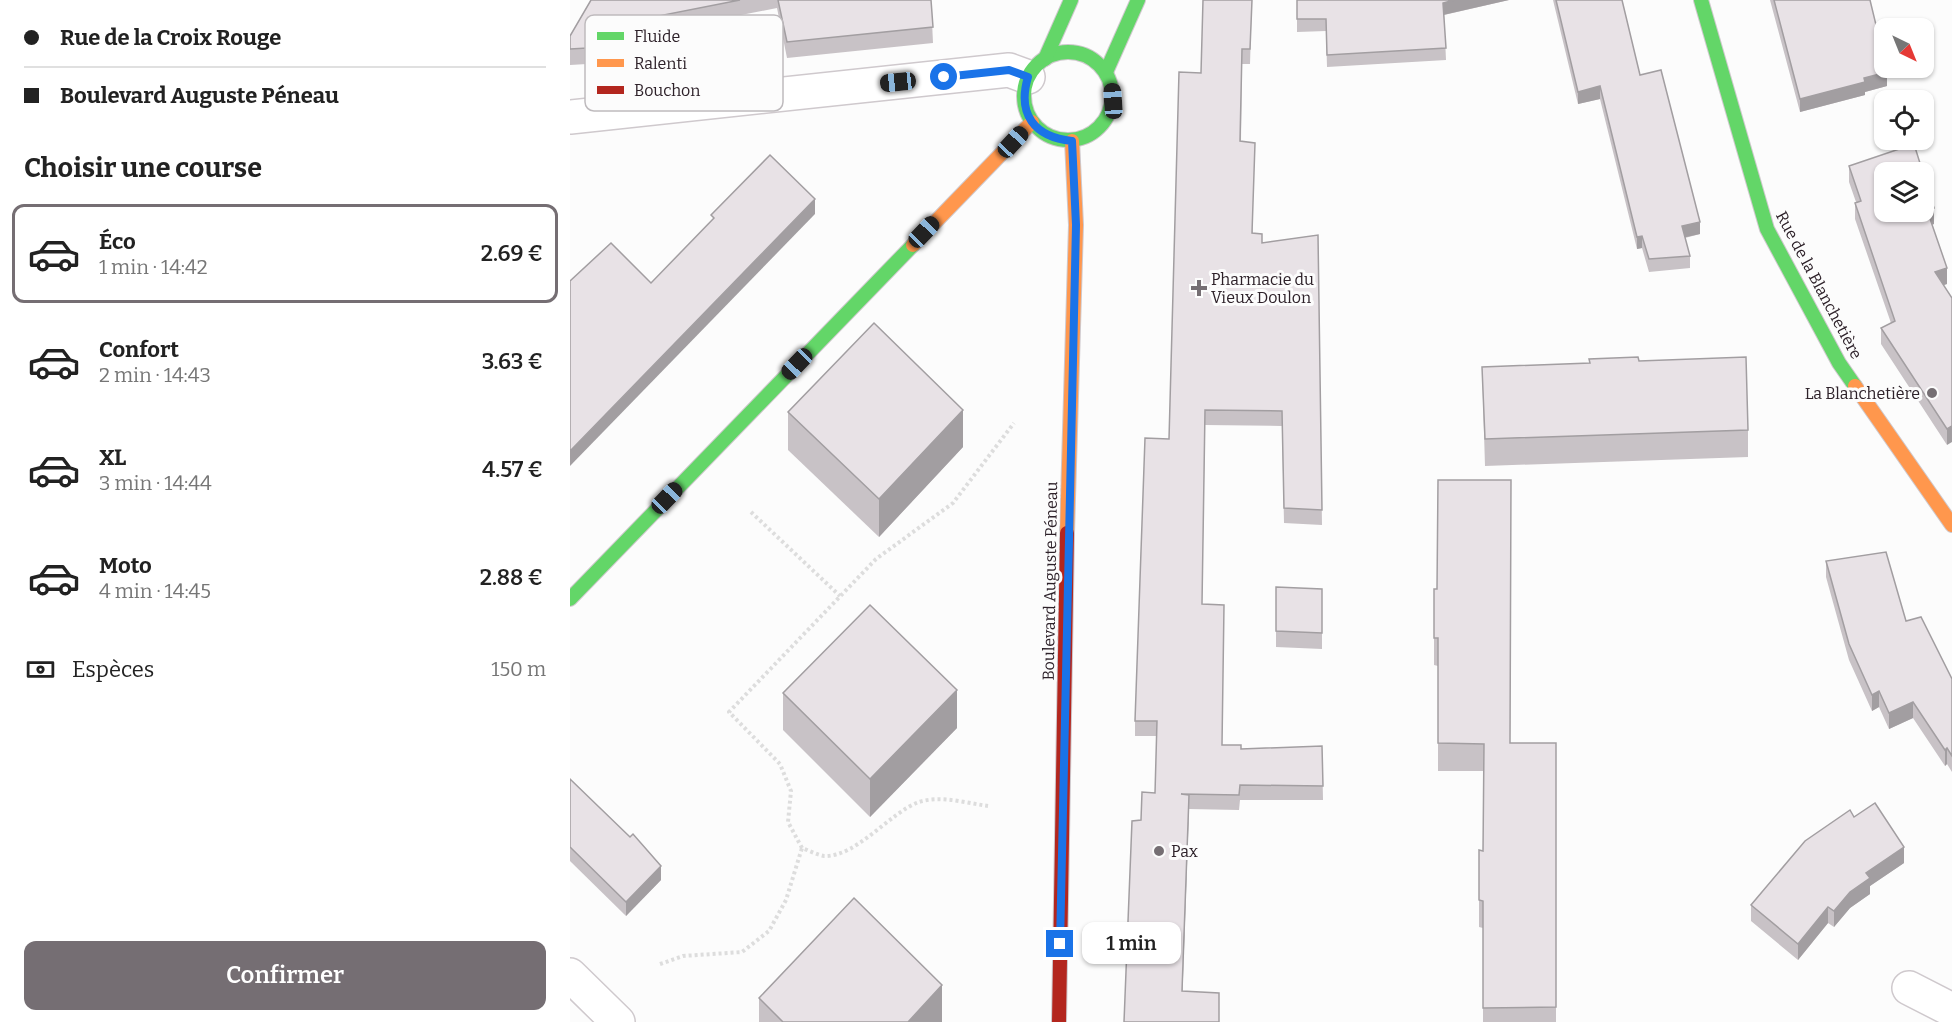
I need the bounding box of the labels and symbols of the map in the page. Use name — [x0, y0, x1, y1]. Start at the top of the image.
legend — [585, 15, 783, 111]
north arrow — [1874, 18, 1934, 78]
text: Fluide — [634, 27, 680, 46]
text: Ralenti — [634, 54, 687, 73]
route start — [930, 63, 957, 90]
car — [879, 71, 917, 93]
text: Bouchon — [634, 81, 700, 100]
car — [1103, 82, 1123, 120]
car — [994, 123, 1032, 161]
street label: Rue de la Blanchetière — [1772, 208, 1866, 362]
car — [905, 213, 943, 251]
place label: Pharmacie du Vieux Doulon — [1211, 270, 1314, 307]
marker: Pharmacie du Vieux Doulon — [1192, 281, 1206, 295]
car — [778, 345, 816, 383]
place label: La Blanchetière — [1805, 384, 1920, 403]
marker: La Blanchetière — [1925, 386, 1939, 400]
car — [648, 479, 686, 517]
street label: Boulevard Auguste Péneau — [1039, 481, 1061, 681]
place label: Pax — [1171, 842, 1198, 861]
marker: Pax — [1152, 844, 1166, 858]
callout: 1 min — [1081, 923, 1180, 965]
route end — [1046, 930, 1073, 957]

